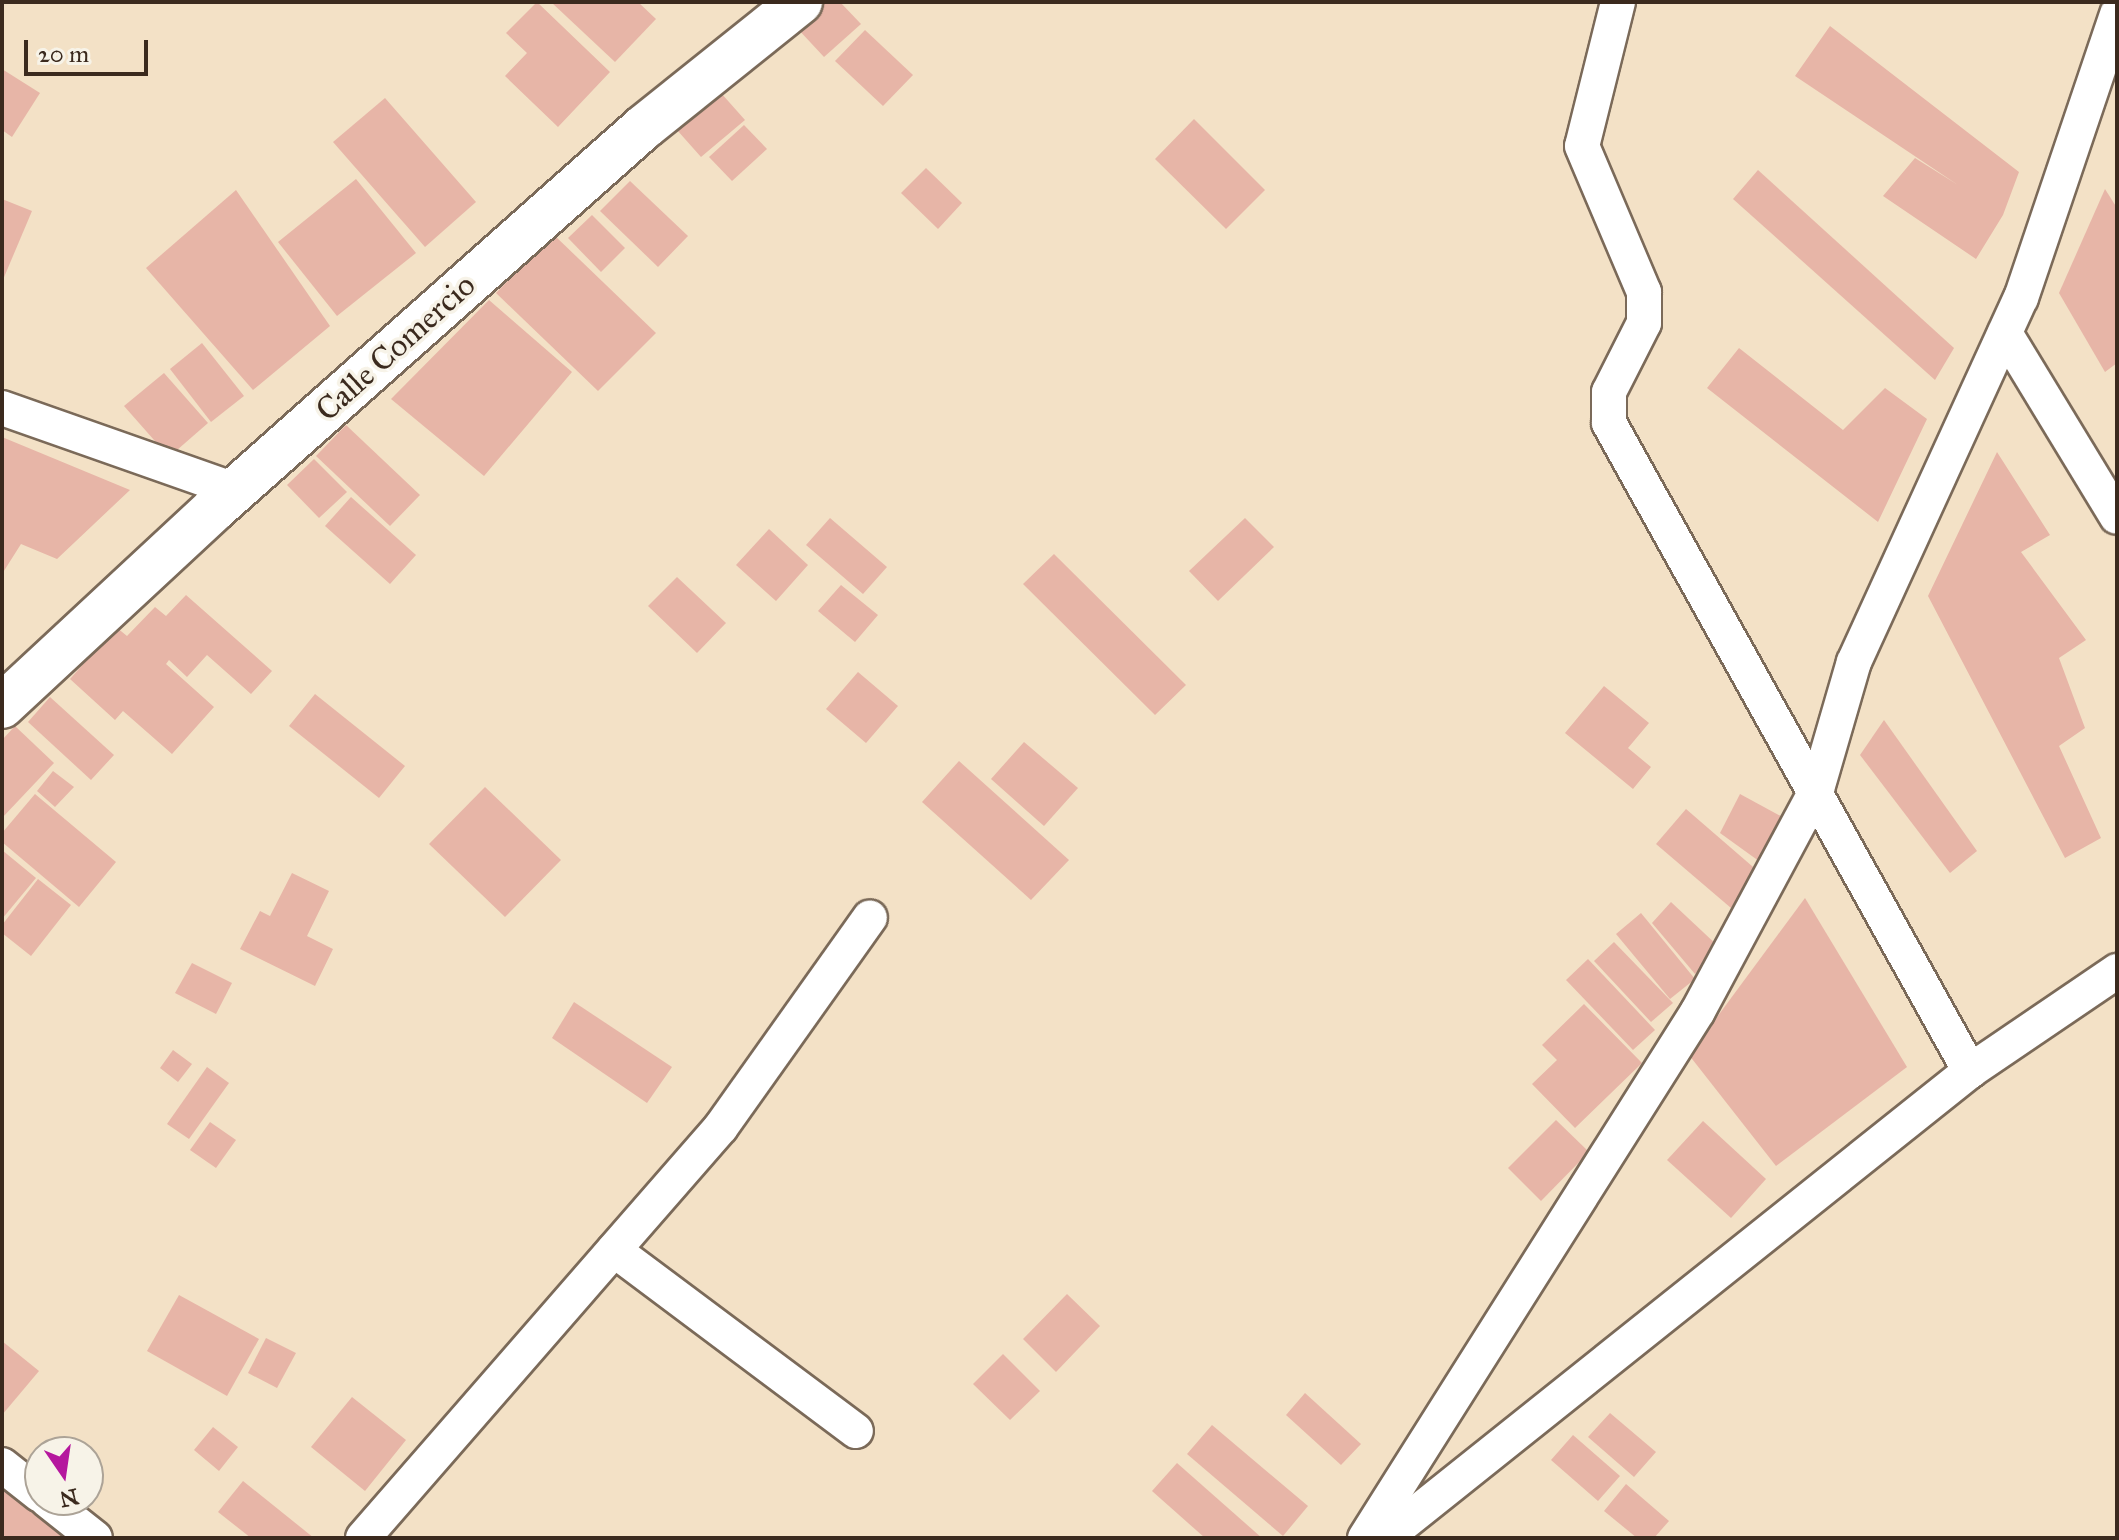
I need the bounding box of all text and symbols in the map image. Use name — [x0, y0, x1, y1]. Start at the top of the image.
scale bar — [28, 24, 152, 74]
text: 20 m — [38, 39, 89, 69]
street label: Calle Comercio — [308, 266, 484, 430]
north arrow — [24, 1436, 104, 1516]
text: N — [57, 1483, 81, 1513]

